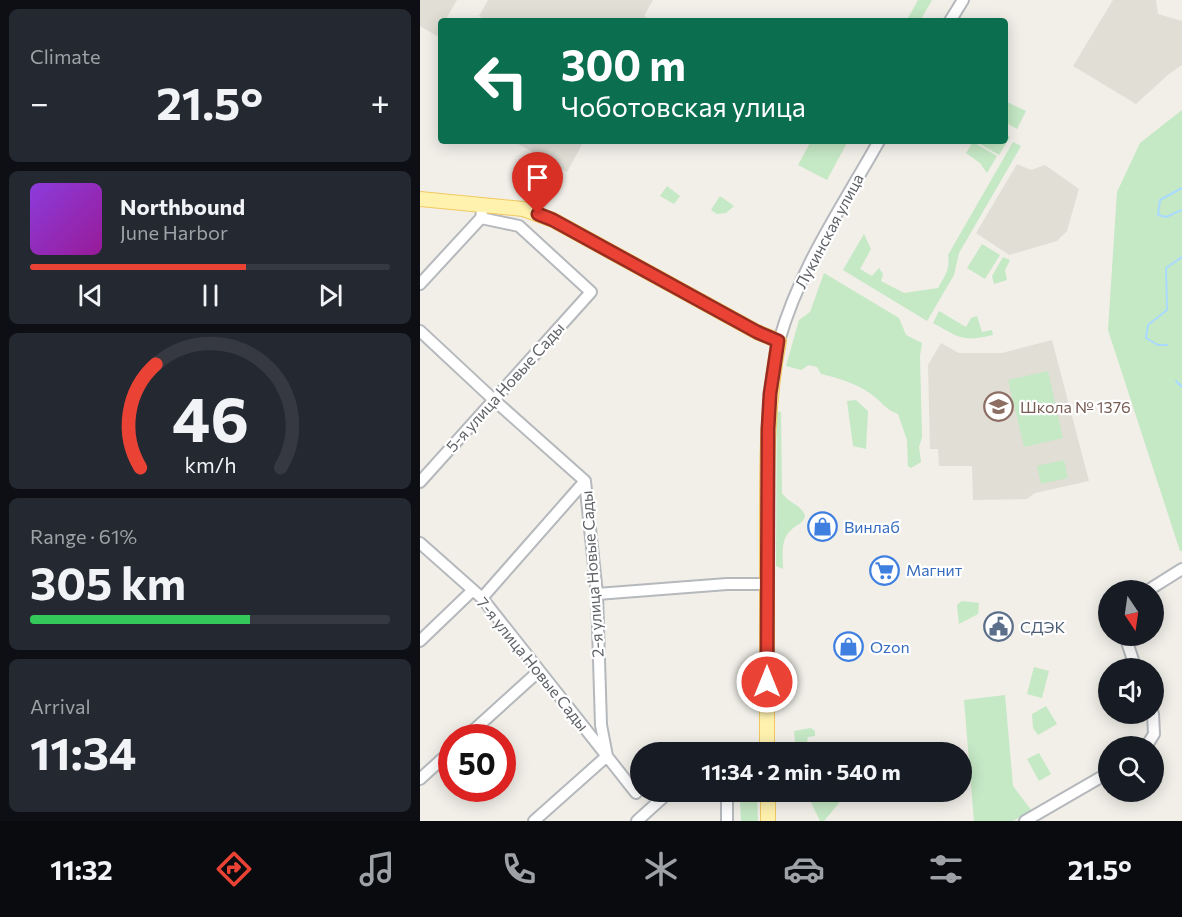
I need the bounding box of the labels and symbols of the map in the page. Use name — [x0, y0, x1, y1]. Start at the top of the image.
pin — [512, 152, 563, 214]
street label: Лукинская улица — [790, 170, 867, 291]
street label: 5-я улица Новые Сады — [441, 318, 568, 455]
school or university icon: Школа № 1376 — [983, 391, 1015, 423]
place label: Школа № 1376 — [1020, 397, 1131, 416]
street label: 2-я улица Новые Сады — [576, 490, 607, 658]
shop icon: Винлаб — [807, 511, 839, 543]
place label: Винлаб — [844, 517, 900, 536]
supermarket icon: Магнит — [869, 554, 901, 586]
place label: Магнит — [906, 560, 963, 579]
north arrow — [1098, 580, 1164, 646]
street label: 7-я улица Новые Сады — [474, 593, 593, 735]
public building icon: СДЭК — [983, 611, 1015, 643]
place label: СДЭК — [1020, 617, 1065, 636]
shop icon: Ozon — [833, 631, 865, 663]
place label: Ozon — [870, 637, 910, 656]
position arrow — [735, 650, 799, 714]
speed limit sign: 50 — [438, 724, 516, 802]

